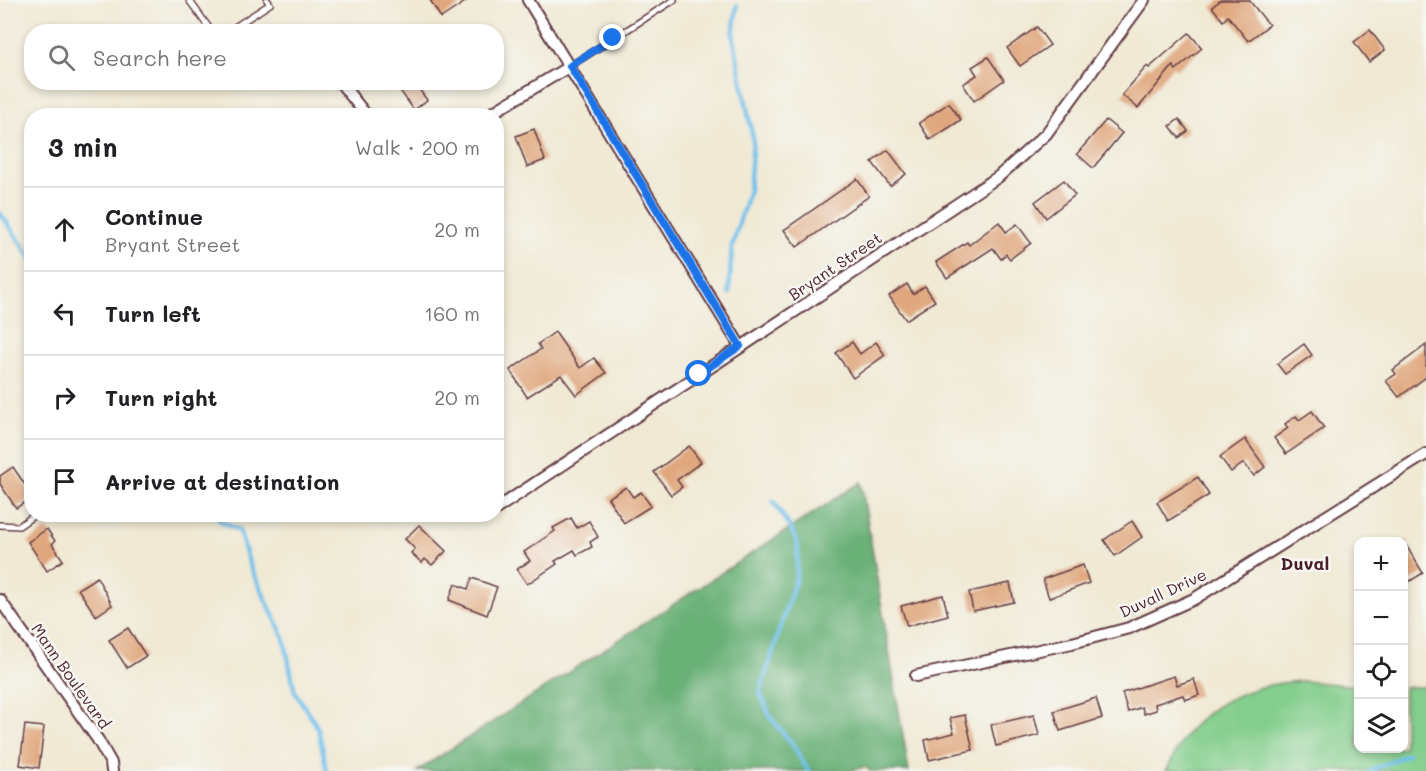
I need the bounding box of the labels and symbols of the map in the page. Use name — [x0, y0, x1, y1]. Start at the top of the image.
route end — [599, 24, 625, 50]
street label: Bryant Street — [784, 227, 885, 305]
route start — [685, 360, 711, 386]
district label: Duval — [1281, 551, 1329, 575]
street label: Duvall Drive — [1116, 563, 1210, 622]
street label: Mann Boulevard — [27, 619, 116, 733]

